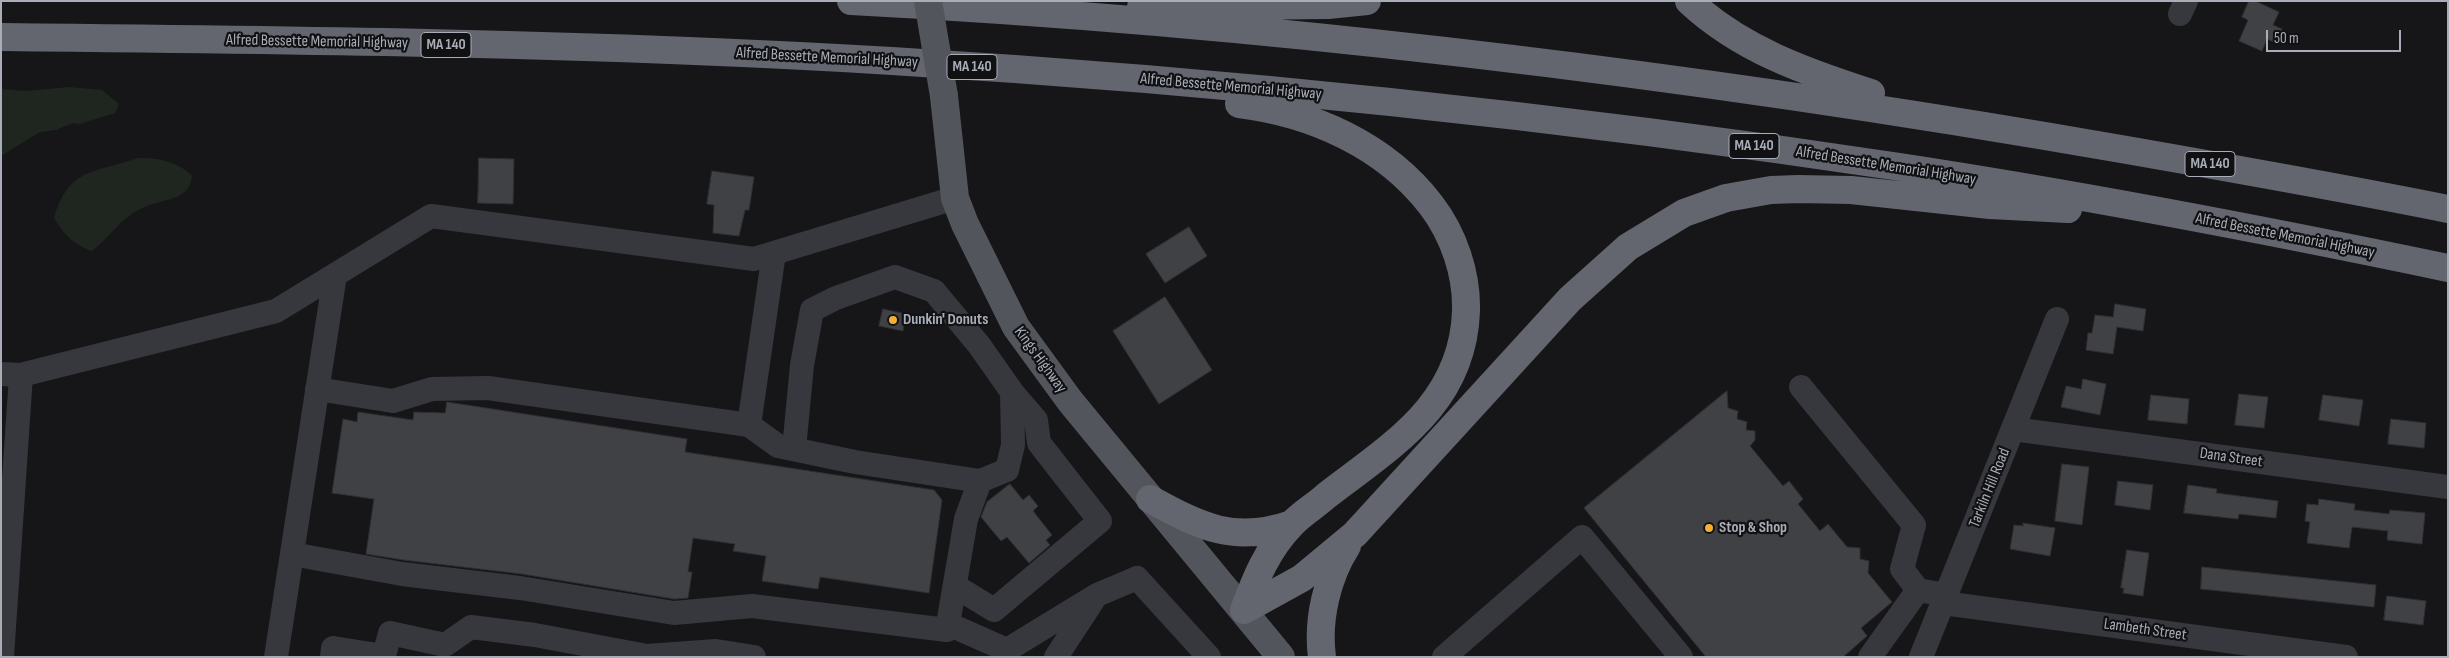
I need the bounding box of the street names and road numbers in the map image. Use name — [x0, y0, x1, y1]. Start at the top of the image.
street label: Alfred Bessette Memorial Highway — [226, 31, 408, 53]
road number: MA 140 — [421, 32, 471, 58]
street label: Alfred Bessette Memorial Highway — [736, 44, 918, 72]
road number: MA 140 — [947, 54, 997, 80]
street label: Alfred Bessette Memorial Highway — [1140, 70, 1322, 104]
road number: MA 140 — [1729, 134, 1779, 158]
street label: Alfred Bessette Memorial Highway — [1795, 142, 1977, 190]
road number: MA 140 — [2185, 152, 2235, 176]
street label: Alfred Bessette Memorial Highway — [2194, 209, 2376, 263]
street label: Kings Highway — [1010, 323, 1070, 397]
street label: Dana Street — [2198, 444, 2264, 472]
street label: Tarkiln Hill Road — [1965, 446, 2015, 530]
street label: Lambeth Street — [2102, 615, 2188, 645]

